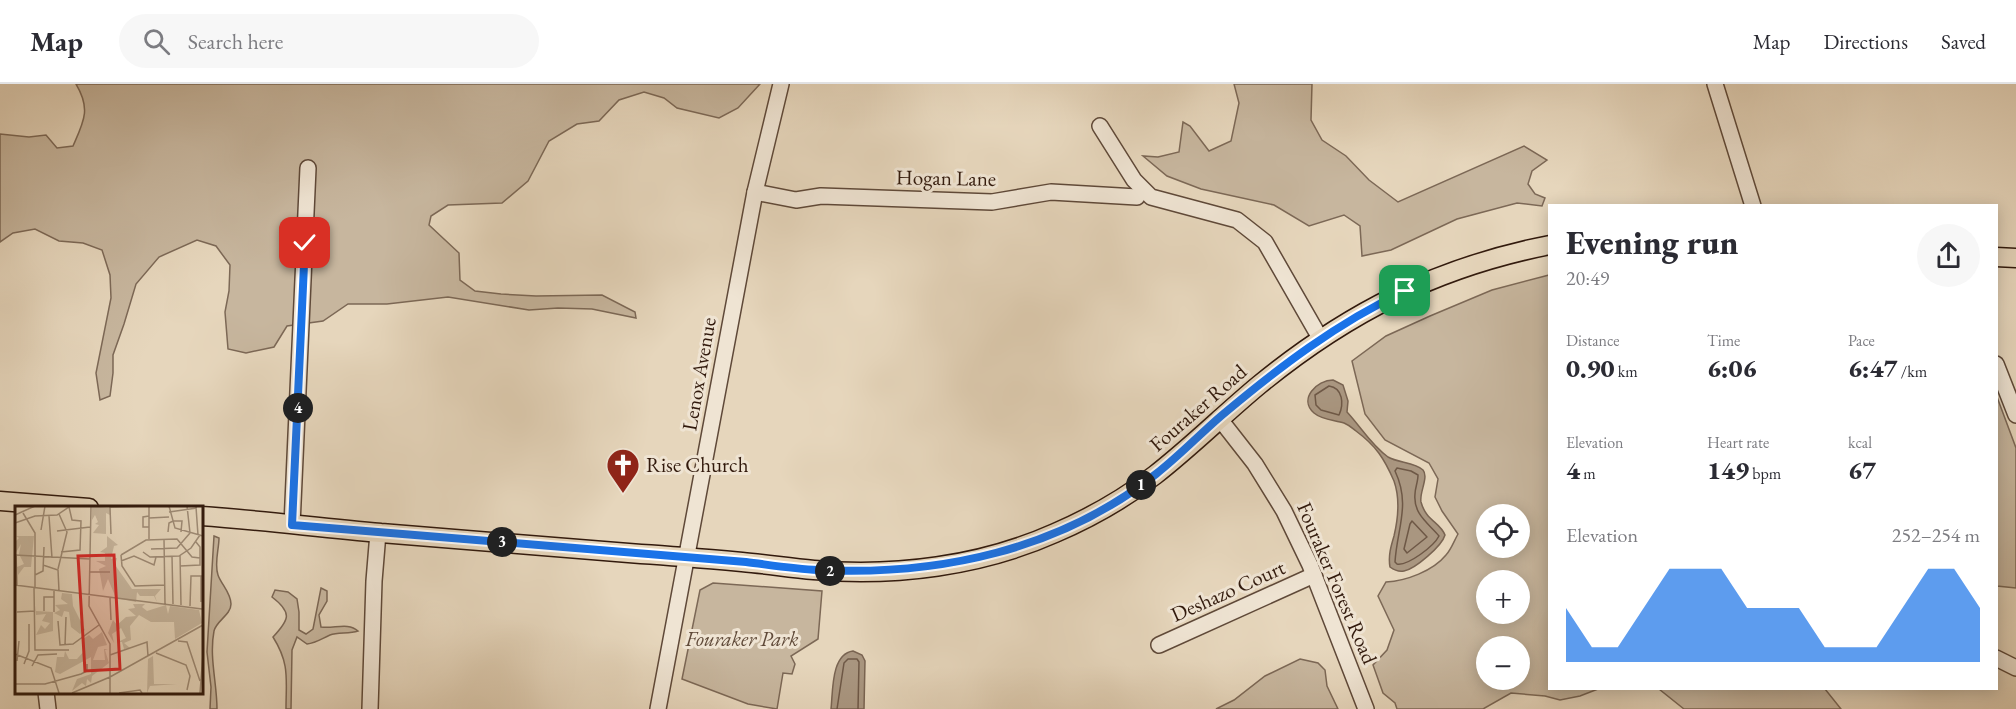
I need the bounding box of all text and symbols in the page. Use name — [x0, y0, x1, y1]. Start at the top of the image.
search box — [119, 14, 539, 68]
text: Map — [30, 23, 83, 59]
icon: search — [140, 25, 173, 58]
text: Search here — [188, 27, 283, 56]
text: Map — [1753, 28, 1790, 55]
text: Directions — [1823, 28, 1908, 55]
text: Saved — [1941, 28, 1986, 55]
street label: Hogan Lane — [896, 163, 996, 192]
pin — [279, 217, 330, 268]
text: Evening run — [1566, 221, 1738, 264]
button: share — [1917, 224, 1980, 287]
icon: check — [288, 226, 321, 259]
pin — [1379, 265, 1430, 316]
text: 20:49 — [1566, 265, 1609, 291]
icon: arrive — [1388, 274, 1421, 307]
street label: Lenox Avenue — [675, 315, 722, 433]
text: Distance — [1566, 330, 1619, 351]
text: Time — [1707, 330, 1740, 351]
text: Pace — [1848, 330, 1875, 351]
text: 0.90 — [1566, 351, 1615, 385]
text: 6:06 — [1707, 351, 1757, 385]
text: 6:47 — [1848, 351, 1898, 385]
street label: Fouraker Road — [1143, 358, 1252, 457]
text: km — [1615, 361, 1638, 382]
text: /km — [1898, 361, 1927, 382]
pin: 4 — [283, 393, 313, 423]
text: 4 — [294, 397, 302, 418]
text: Elevation — [1566, 432, 1624, 453]
text: Heart rate — [1707, 432, 1769, 453]
text: kcal — [1848, 432, 1872, 453]
church icon: Rise Church — [605, 447, 641, 494]
place label: Rise Church — [646, 451, 749, 478]
text: 4 — [1566, 453, 1580, 487]
text: 149 — [1707, 453, 1749, 487]
text: 67 — [1848, 453, 1876, 487]
text: m — [1580, 463, 1596, 484]
text: bpm — [1749, 463, 1781, 484]
pin: 1 — [1126, 470, 1156, 500]
text: 1 — [1137, 474, 1145, 495]
street label: Fouraker Forest Road — [1291, 498, 1384, 668]
map controls — [1476, 504, 1530, 690]
button: locate — [1476, 504, 1530, 558]
inset map — [15, 506, 202, 694]
text: Elevation — [1566, 522, 1638, 548]
text: 252–254 m — [1892, 522, 1980, 548]
pin: 3 — [487, 527, 517, 557]
text: 3 — [498, 531, 506, 552]
street label: Deshazo Court — [1167, 553, 1289, 628]
pin: 2 — [815, 556, 845, 586]
text: 2 — [826, 560, 834, 581]
button: + — [1476, 570, 1530, 624]
park label: Fouraker Park — [684, 625, 799, 652]
button: − — [1476, 636, 1530, 690]

